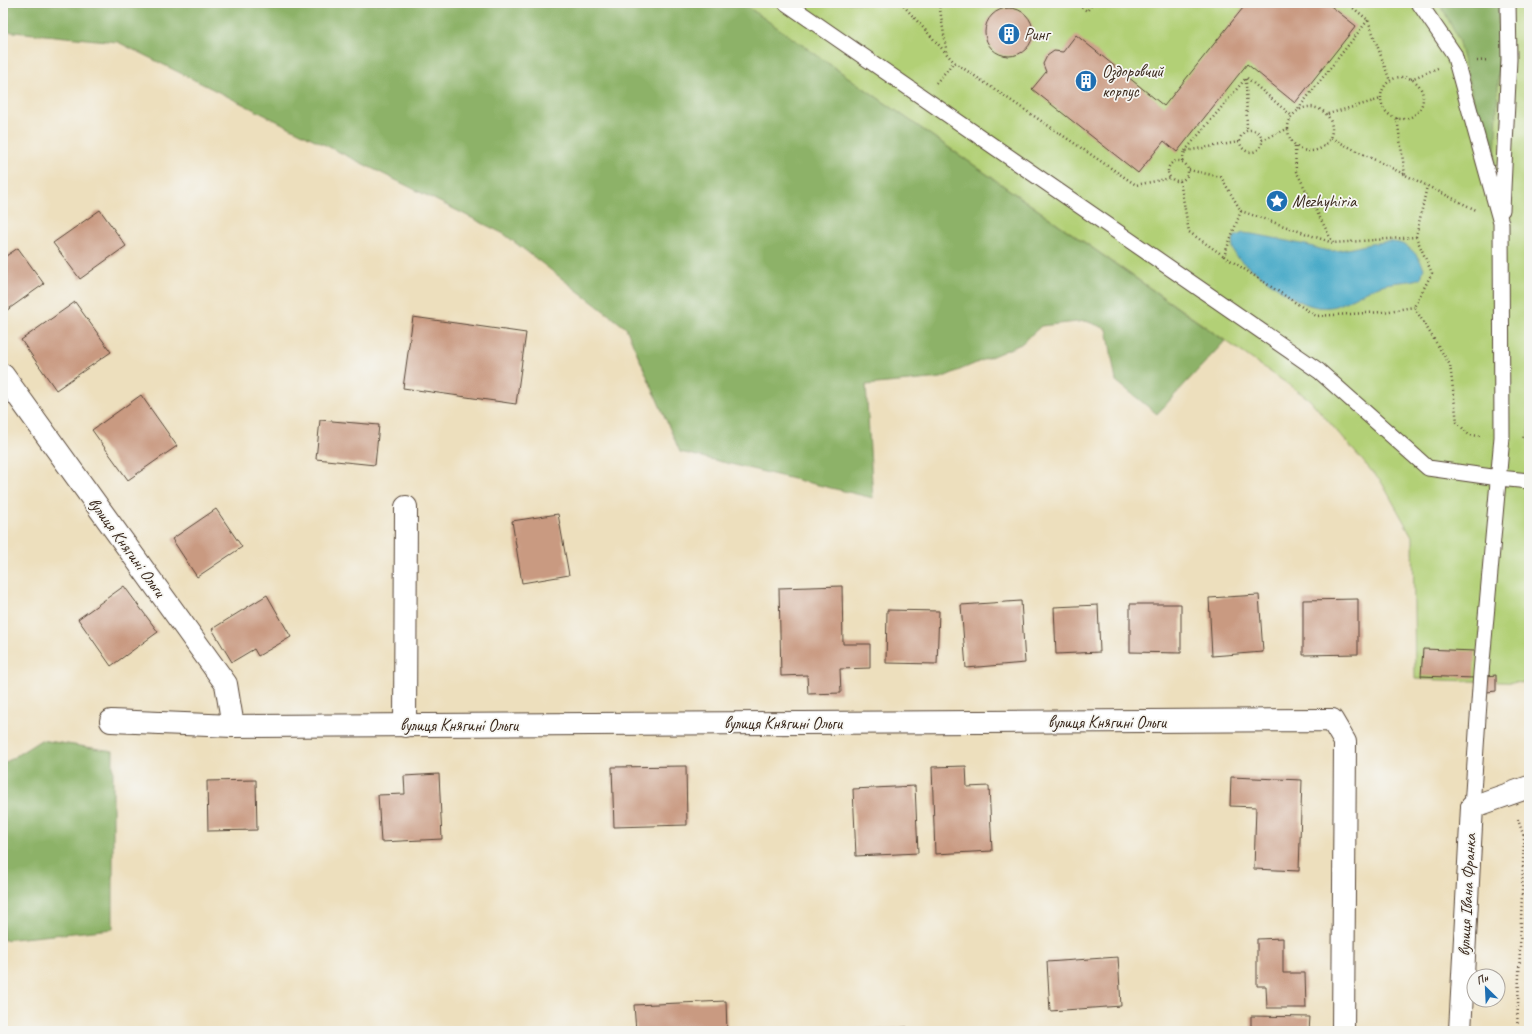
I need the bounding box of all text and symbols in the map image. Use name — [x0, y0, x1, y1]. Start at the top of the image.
building icon: Ринг — [996, 21, 1022, 47]
place label: Ринг — [1024, 24, 1051, 45]
place label: Оздоровчий корпус — [1102, 61, 1164, 102]
building icon: Оздоровчий корпус — [1073, 68, 1099, 94]
place icon: Mezhyhiria — [1264, 188, 1290, 214]
place label: Mezhyhiria — [1292, 191, 1358, 212]
street label: вулиця Княгині Ольги — [84, 493, 171, 602]
street label: вулиця Княгині Ольги — [1048, 712, 1168, 733]
street label: вулиця Княгині Ольги — [724, 713, 844, 734]
street label: вулиця Княгині Ольги — [400, 715, 520, 736]
street label: вулиця Івана Франка — [1453, 832, 1481, 957]
north arrow — [1466, 968, 1506, 1008]
text: Пн — [1474, 970, 1491, 988]

